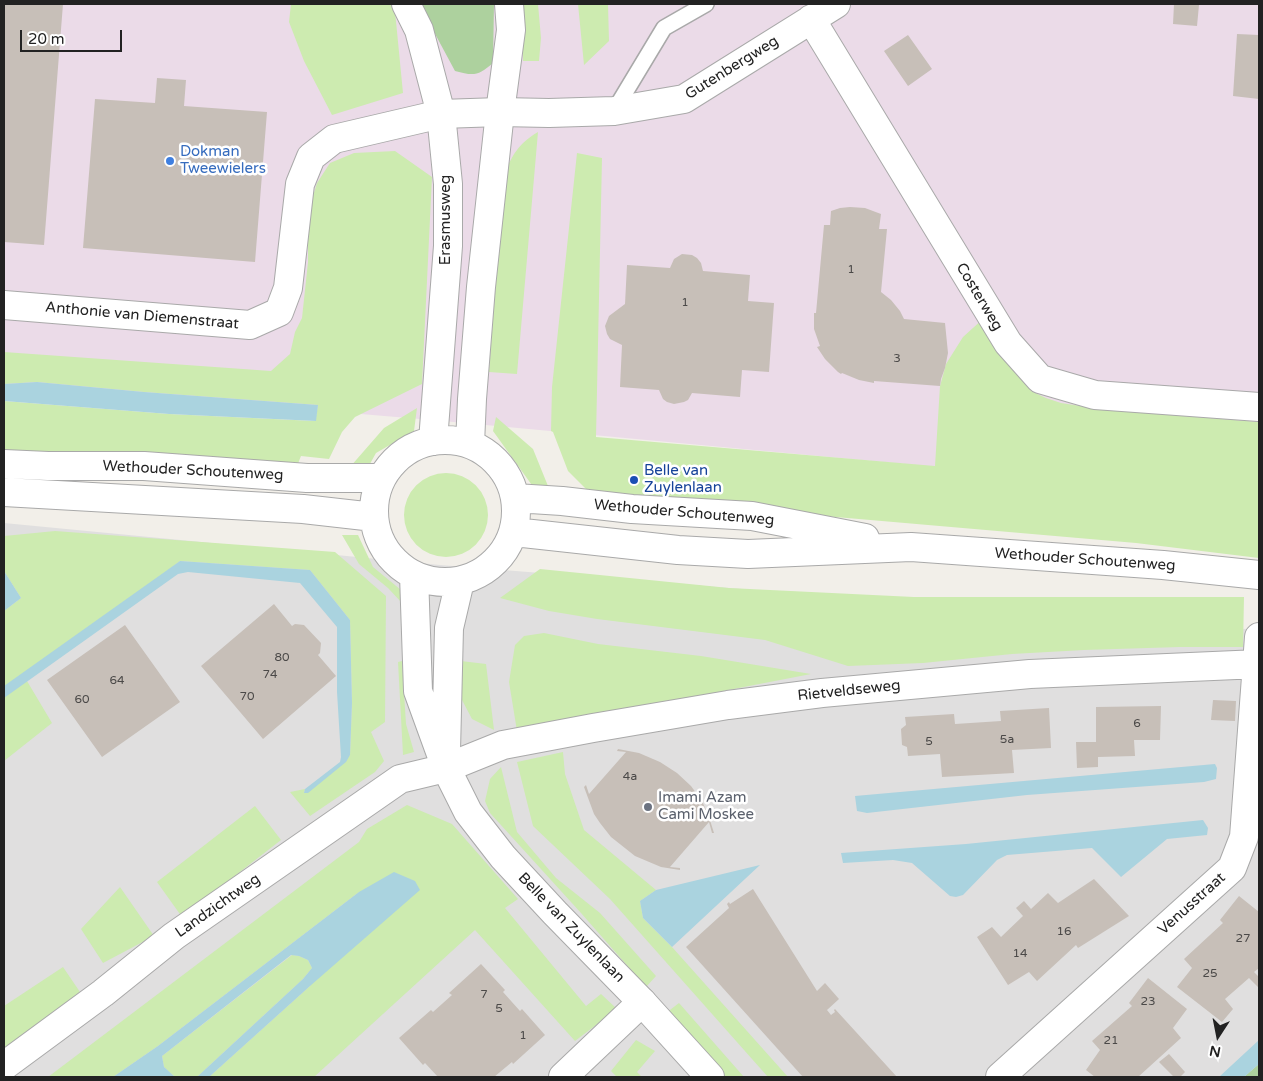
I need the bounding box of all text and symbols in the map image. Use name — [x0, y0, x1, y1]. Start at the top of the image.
scale bar — [22, 20, 125, 52]
text: 20 m — [28, 30, 65, 48]
street label: Gutenbergweg — [682, 32, 782, 104]
place label: Dokman Tweewielers — [180, 143, 266, 178]
marker: Dokman Tweewielers — [164, 155, 176, 167]
street label: Erasmusweg — [437, 175, 455, 265]
street label: Costerweg — [952, 260, 1006, 334]
house number: 1 — [847, 263, 855, 277]
house number: 1 — [681, 296, 689, 310]
street label: Anthonie van Diemenstraat — [44, 299, 240, 333]
house number: 3 — [893, 352, 901, 366]
street label: Wethouder Schoutenweg — [102, 457, 284, 485]
place label: Belle van Zuylenlaan — [644, 462, 722, 497]
marker: Belle van Zuylenlaan — [628, 474, 640, 486]
street label: Wethouder Schoutenweg — [593, 496, 775, 530]
street label: Wethouder Schoutenweg — [994, 545, 1176, 575]
house number: 80 — [274, 651, 290, 665]
house number: 74 — [262, 668, 278, 682]
house number: 64 — [109, 674, 125, 688]
street label: Rietveldseweg — [797, 677, 901, 705]
house number: 70 — [239, 690, 255, 704]
house number: 60 — [74, 693, 90, 707]
house number: 6 — [1133, 717, 1141, 731]
house number: 5a — [1000, 733, 1014, 747]
house number: 5 — [925, 735, 933, 749]
house number: 4a — [623, 770, 637, 784]
place label: Imami Azam Cami Moskee — [658, 789, 754, 824]
marker: Imami Azam Cami Moskee — [642, 801, 654, 813]
street label: Belle van Zuylenlaan — [514, 869, 628, 987]
street label: Venusstraat — [1155, 869, 1229, 939]
street label: Landzichtweg — [172, 870, 264, 942]
house number: 16 — [1056, 925, 1072, 939]
house number: 27 — [1235, 932, 1251, 946]
house number: 14 — [1012, 947, 1028, 961]
house number: 25 — [1202, 967, 1218, 981]
house number: 7 — [480, 988, 488, 1002]
house number: 23 — [1140, 995, 1156, 1009]
house number: 5 — [495, 1002, 503, 1016]
north arrow — [1193, 1011, 1243, 1061]
house number: 1 — [519, 1029, 527, 1043]
house number: 21 — [1103, 1034, 1119, 1048]
text: N — [1208, 1042, 1222, 1061]

